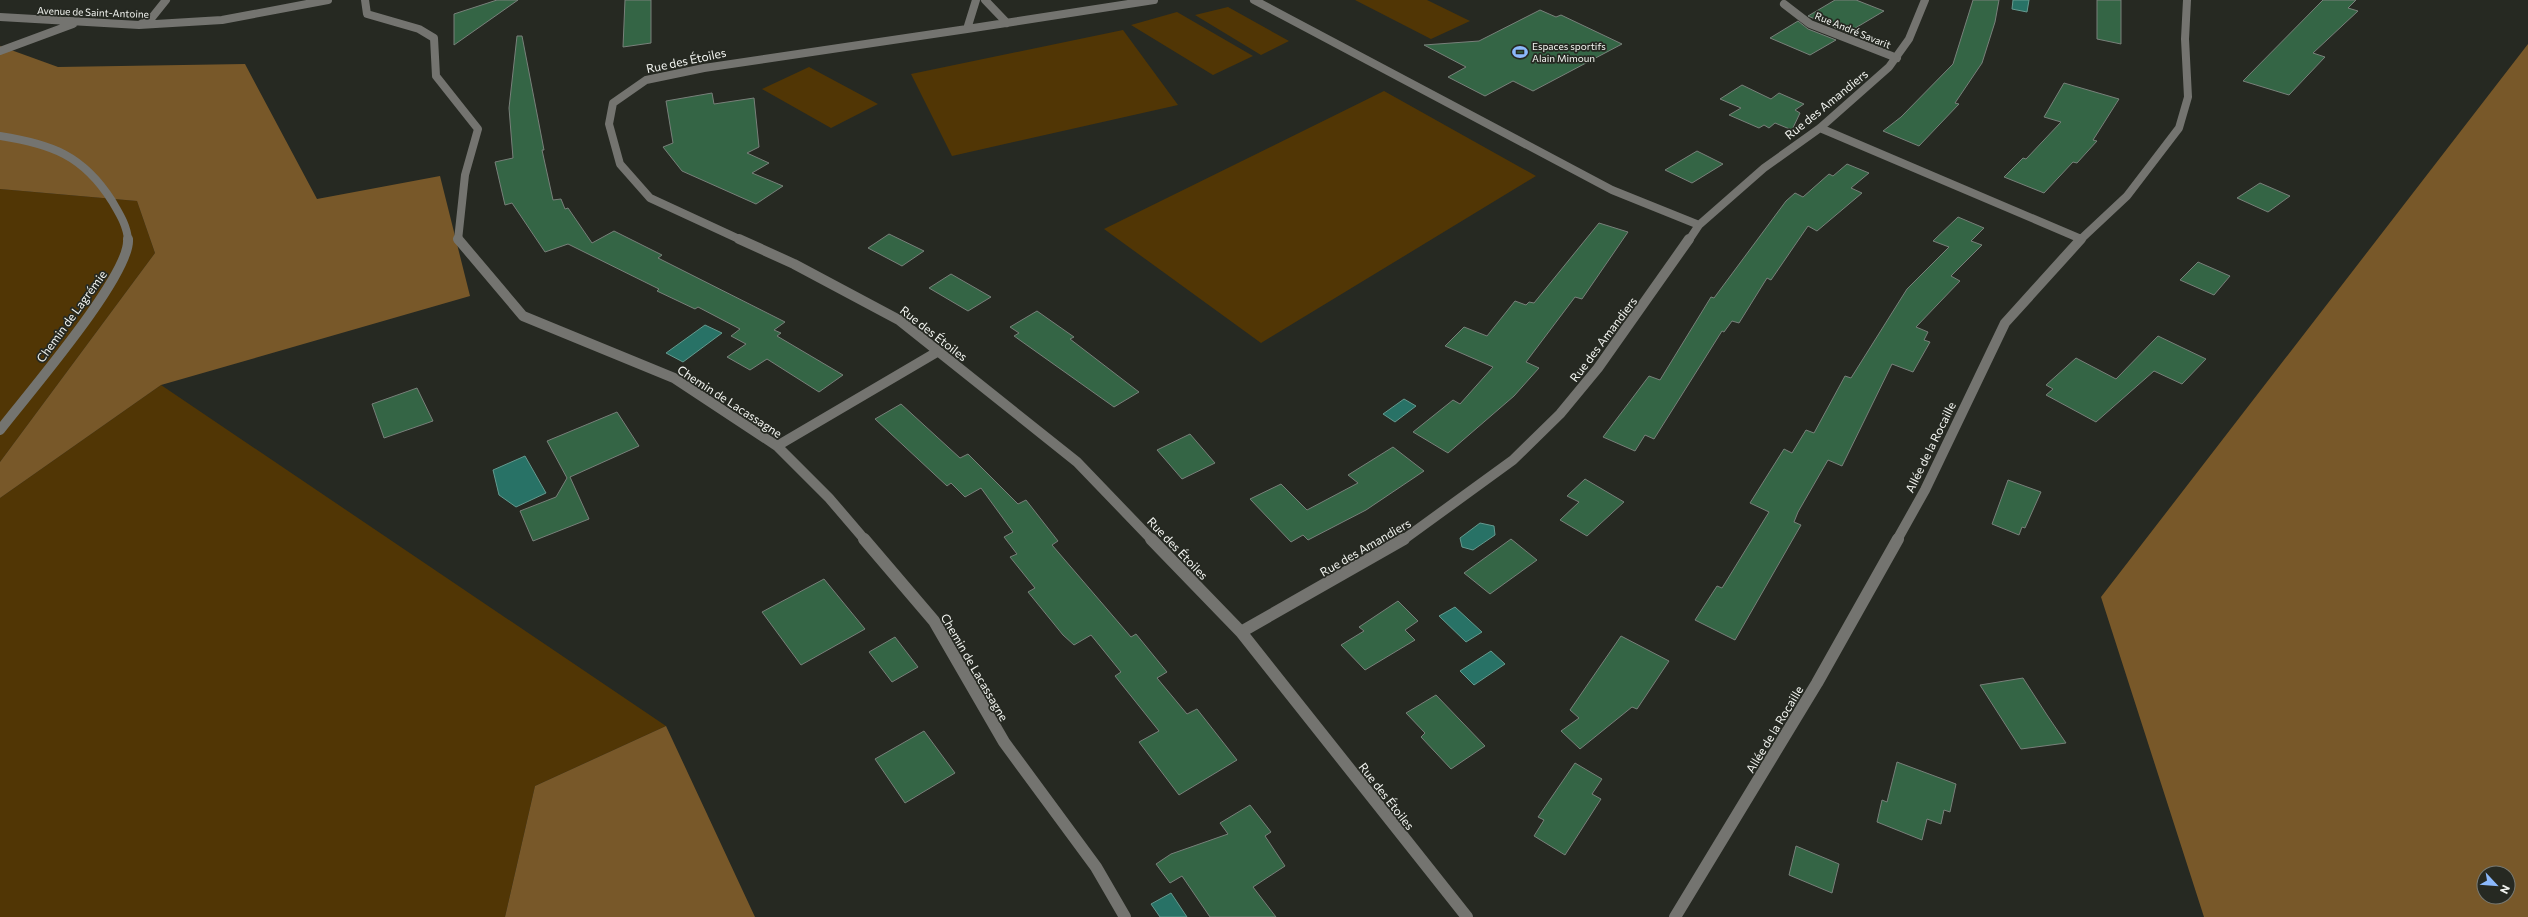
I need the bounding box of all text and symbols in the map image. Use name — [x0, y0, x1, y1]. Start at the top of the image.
street label: Avenue de Saint-Antoine — [37, 4, 149, 20]
street label: Rue André Savarit — [1813, 9, 1893, 51]
place label: Espaces sportifs Alain Mimoun — [1532, 40, 1606, 64]
sports icon: Espaces sportifs Alain Mimoun — [1511, 43, 1529, 61]
street label: Rue des Étoiles — [645, 45, 727, 75]
street label: Rue des Amandiers — [1782, 66, 1870, 142]
street label: Chemin de Lagrémie — [33, 267, 109, 365]
street label: Rue des Amandiers — [1567, 294, 1639, 384]
street label: Rue des Étoiles — [898, 302, 970, 364]
street label: Chemin de Lacassagne — [675, 362, 785, 440]
street label: Allée de la Rocaille — [1902, 399, 1958, 495]
street label: Rue des Étoiles — [1145, 514, 1211, 582]
street label: Rue des Amandiers — [1317, 515, 1413, 579]
street label: Chemin de Lacassagne — [938, 611, 1012, 723]
street label: Allée de la Rocaille — [1742, 683, 1806, 775]
street label: Rue des Étoiles — [1356, 760, 1418, 832]
north arrow — [2476, 865, 2516, 905]
text: N — [2498, 883, 2513, 896]

